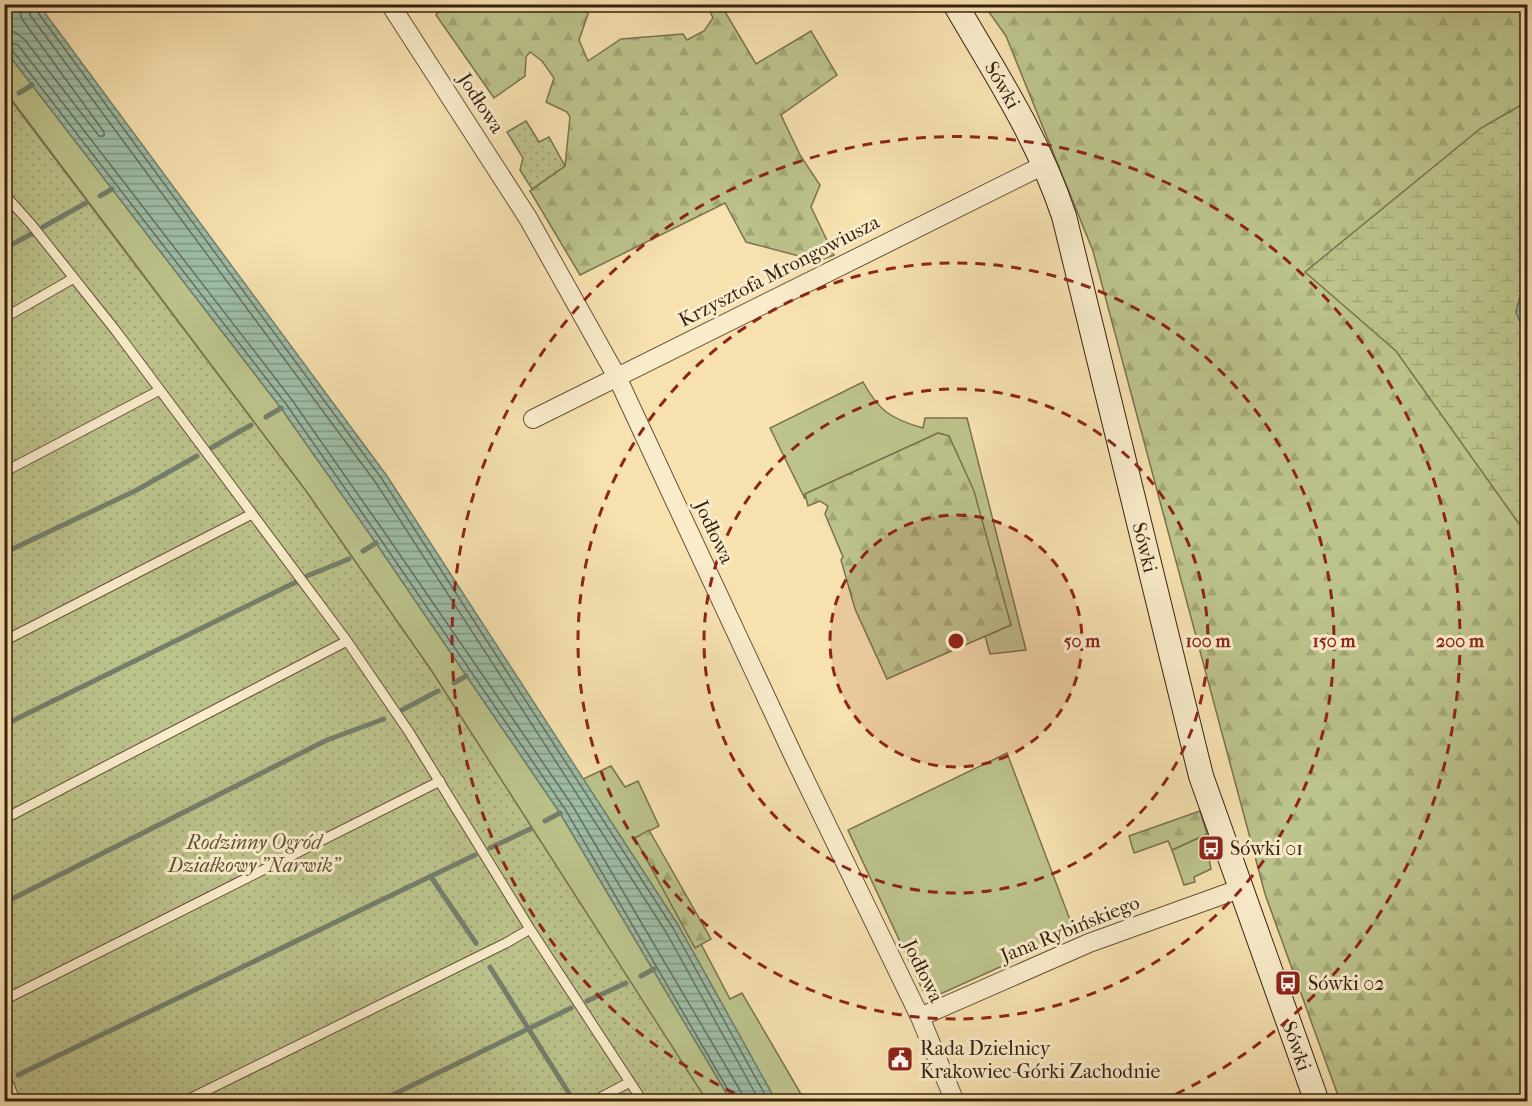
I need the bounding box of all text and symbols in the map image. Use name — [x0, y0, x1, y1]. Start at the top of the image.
street label: Sówki — [980, 57, 1025, 113]
street label: Jodłowa — [452, 67, 509, 138]
street label: Krzysztofa Mrongowiusza — [675, 210, 884, 332]
street label: Jodłowa — [689, 495, 739, 568]
street label: Sówki — [1128, 520, 1162, 575]
centre of rings — [946, 631, 966, 651]
text: 50 m — [1064, 631, 1101, 652]
text: 100 m — [1185, 631, 1232, 652]
text: 150 m — [1313, 631, 1356, 652]
text: 200 m — [1436, 631, 1485, 652]
park label: Rodzinny Ogród Działkowy "Narwik" — [166, 831, 342, 877]
bus stop icon: Sówki 01 — [1196, 833, 1226, 863]
place label: Sówki 01 — [1230, 837, 1303, 860]
street label: Jana Rybińskiego — [995, 891, 1143, 968]
street label: Jodłowa — [897, 934, 948, 1007]
bus stop icon: Sówki 02 — [1273, 968, 1303, 998]
place label: Sówki 02 — [1308, 972, 1385, 995]
street label: Sówki — [1278, 1018, 1316, 1074]
place label: Rada Dzielnicy Krakowiec-Górki Zachodnie — [920, 1037, 1161, 1083]
public building icon: Rada Dzielnicy Krakowiec-Górki Zachodnie — [885, 1044, 915, 1074]

